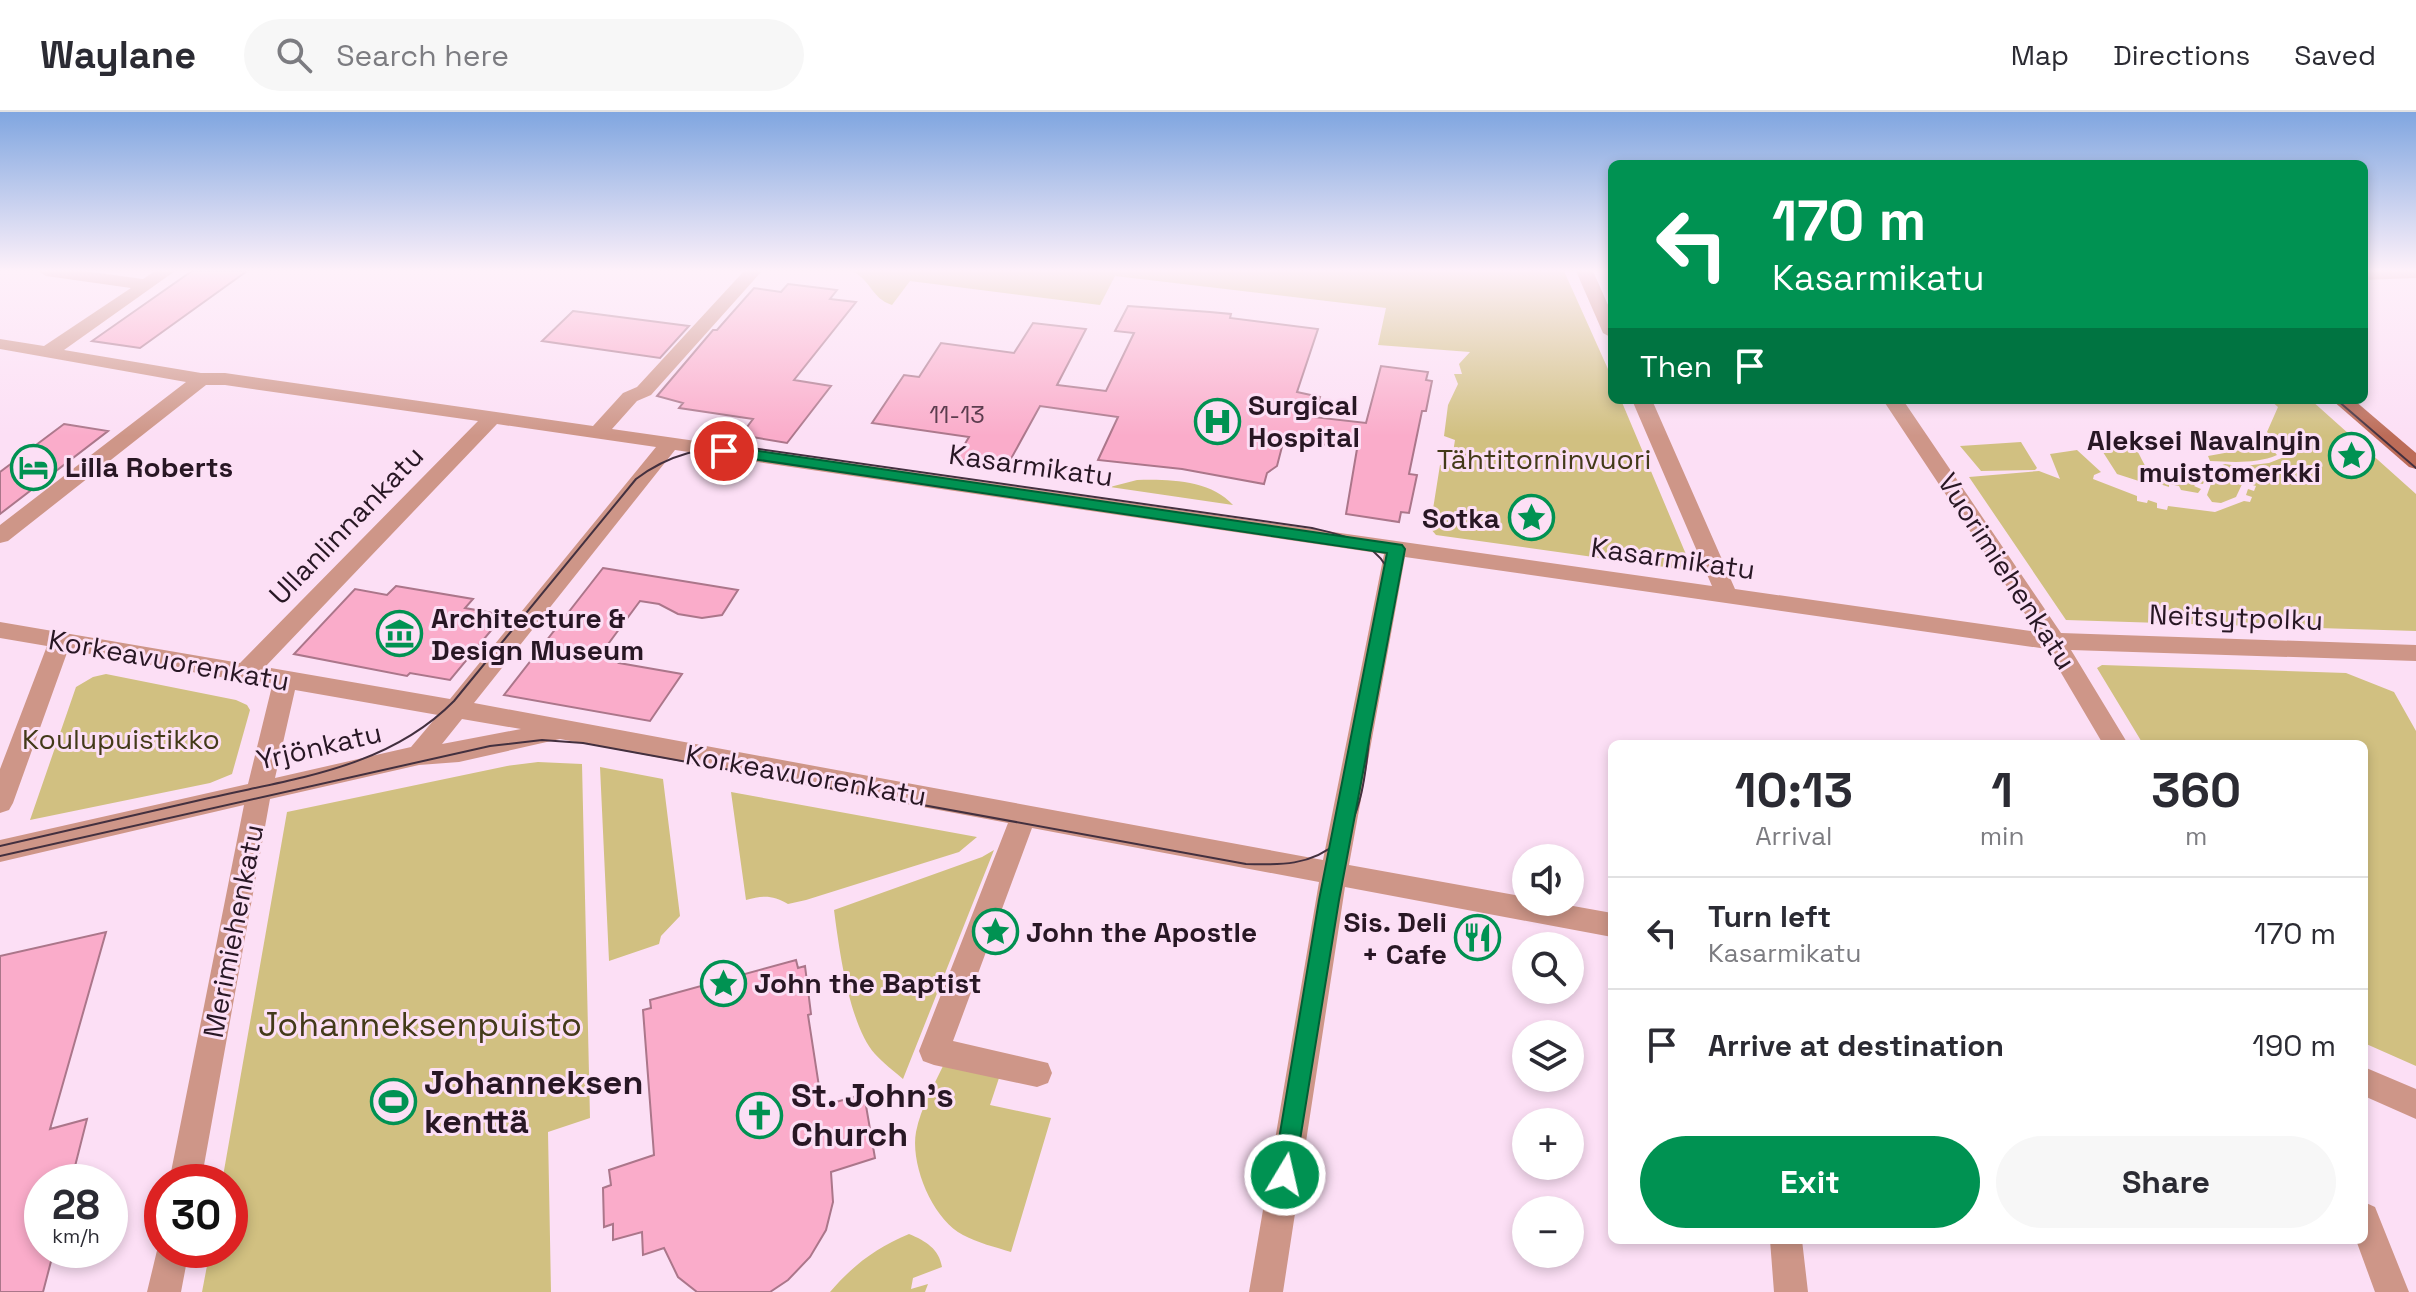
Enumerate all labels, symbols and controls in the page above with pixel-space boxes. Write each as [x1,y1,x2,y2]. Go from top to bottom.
search box [244,19,804,91]
text: Waylane [40,31,196,79]
icon: search [272,33,316,77]
text: Search here [336,36,509,75]
text: Map [2011,37,2069,73]
text: Directions [2113,37,2250,73]
text: Saved [2294,37,2376,73]
text: 170 m [1772,185,1926,256]
icon: left [1640,192,1744,296]
text: Kasarmikatu [1772,255,1985,301]
icon: arrive [1728,344,1772,388]
text: Then [1640,347,1712,386]
place label: Surgical Hospital [1248,387,1360,455]
hospital icon: Surgical Hospital [1193,397,1241,445]
house number: 11-13 [929,399,985,430]
pin [690,417,758,485]
place label: Aleksei Navalnyin muistomerkki [2087,422,2321,490]
icon: arrive [702,429,746,473]
place icon: Aleksei Navalnyin muistomerkki [2328,432,2376,480]
street label: Kasarmikatu [947,436,1115,494]
street label: Ullanlinnankatu [261,438,431,612]
park label: Tähtitorninvuori [1437,441,1651,477]
hotel icon: Lilla Roberts [10,443,58,491]
place label: Lilla Roberts [65,449,233,485]
street label: Vuorimiehenkatu [1930,466,2084,676]
place icon: Sotka [1507,494,1555,542]
place label: Sotka [1422,500,1500,536]
street label: Kasarmikatu [1589,529,1757,587]
street label: Neitsytpolku [2148,596,2324,638]
place label: Architecture & Design Museum [431,600,644,668]
museum icon: Architecture & Design Museum [376,610,424,658]
street label: Korkeavuorenkatu [46,621,292,699]
street label: Yrjönkatu [253,714,385,778]
park label: Koulupuistikko [22,721,220,757]
street label: Korkeavuorenkatu [683,736,929,814]
text: 10:13 [1735,760,1853,821]
text: 1 [1991,760,2013,821]
text: 360 [2151,760,2241,821]
text: Arrival [1755,819,1832,853]
text: min [1980,819,2024,853]
text: m [2185,819,2207,853]
street label: Merimiehenkatu [195,821,271,1041]
map controls [1512,844,1584,1268]
button: sound [1512,844,1584,916]
text: Turn left [1708,897,1831,936]
place label: Sis. Deli + Cafe [1344,904,1447,972]
place icon: John the Apostle [971,908,1019,956]
icon: left [1640,911,1684,955]
place label: John the Apostle [1026,914,1257,950]
restaurant icon: Sis. Deli + Cafe [1454,914,1502,962]
text: 170 m [2254,914,2336,953]
button: search [1512,932,1584,1004]
text: Kasarmikatu [1708,936,1861,970]
place icon: John the Baptist [699,959,747,1007]
place label: John the Baptist [754,965,982,1001]
park label: Johanneksenpuisto [258,1003,582,1046]
button: layers [1512,1020,1584,1092]
icon: arrive [1640,1023,1684,1067]
text: Arrive at destination [1708,1026,2004,1065]
text: 190 m [2252,1026,2336,1065]
place label: Johanneksen kenttä [424,1061,643,1143]
place label: St. John's Church [791,1074,954,1156]
sports icon: Johanneksen kenttä [369,1078,417,1126]
church icon: St. John's Church [736,1091,784,1139]
button: + [1512,1108,1584,1180]
position arrow [1243,1133,1327,1217]
button: Exit [1640,1136,1980,1228]
button: Share [1996,1136,2336,1228]
speed limit sign: 30 [144,1164,248,1268]
text: 28 [52,1180,100,1231]
button: − [1512,1196,1584,1268]
text: km/h [52,1223,100,1249]

